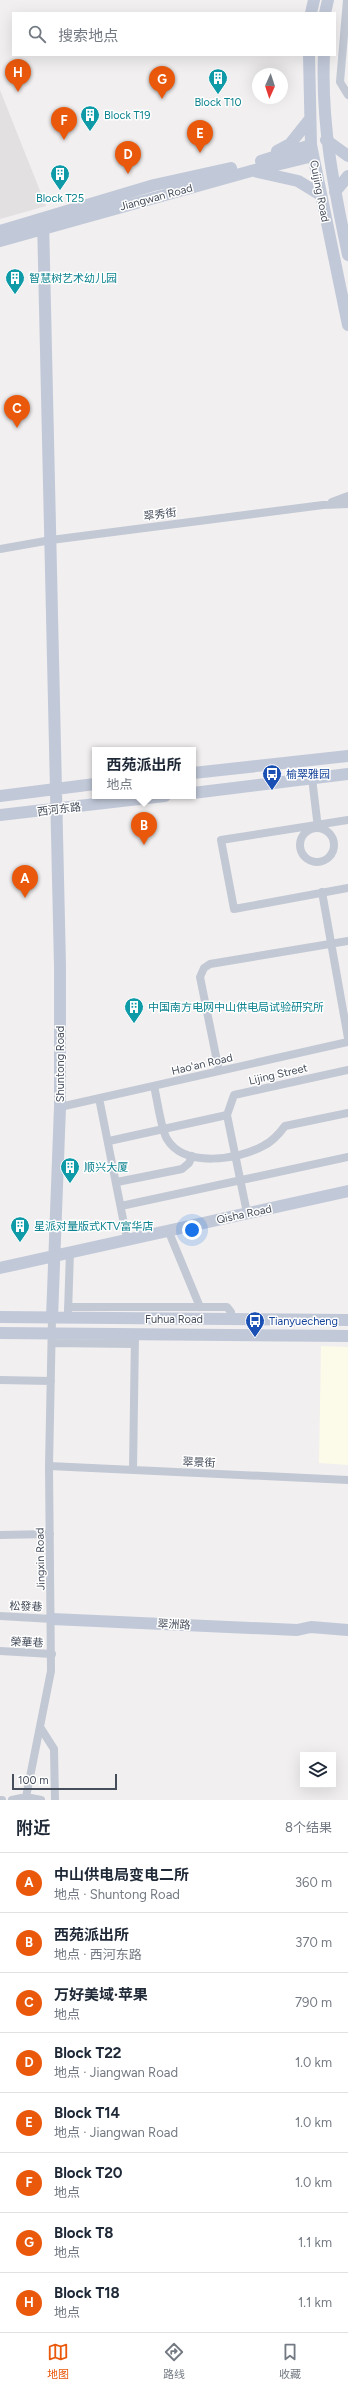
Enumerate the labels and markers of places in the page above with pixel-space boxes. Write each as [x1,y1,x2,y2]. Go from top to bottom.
pin: H [5,59,31,92]
pin: G [149,66,175,99]
building icon: Block T10 [207,67,229,95]
place label: Block T10 [194,96,242,109]
building icon: Block T19 [79,104,101,132]
pin: F [51,107,77,140]
place label: Block T19 [104,109,150,122]
pin: E [187,120,213,153]
pin: D [115,141,141,174]
building icon: Block T25 [49,163,71,191]
place label: Block T25 [36,192,84,205]
building icon: 智慧树艺术幼儿园 [4,267,26,295]
place label: 智慧树艺术幼儿园 [29,272,117,285]
pin: C [4,395,30,428]
bus stop icon: 榆翠雅园 [261,763,283,791]
place label: 榆翠雅园 [286,768,330,781]
pin: B [131,812,157,845]
pin: A [12,865,38,898]
building icon: 中国南方电网中山供电局试验研究所 [123,996,145,1024]
place label: 中国南方电网中山供电局试验研究所 [148,1001,324,1014]
building icon: 顺兴大厦 [59,1156,81,1184]
place label: 顺兴大厦 [84,1161,128,1174]
building icon: 星派对量版式KTV富华店 [9,1215,31,1243]
place label: 星派对量版式KTV富华店 [34,1220,153,1233]
bus stop icon: Tianyuecheng [244,1310,266,1338]
place label: Tianyuecheng [269,1315,338,1328]

